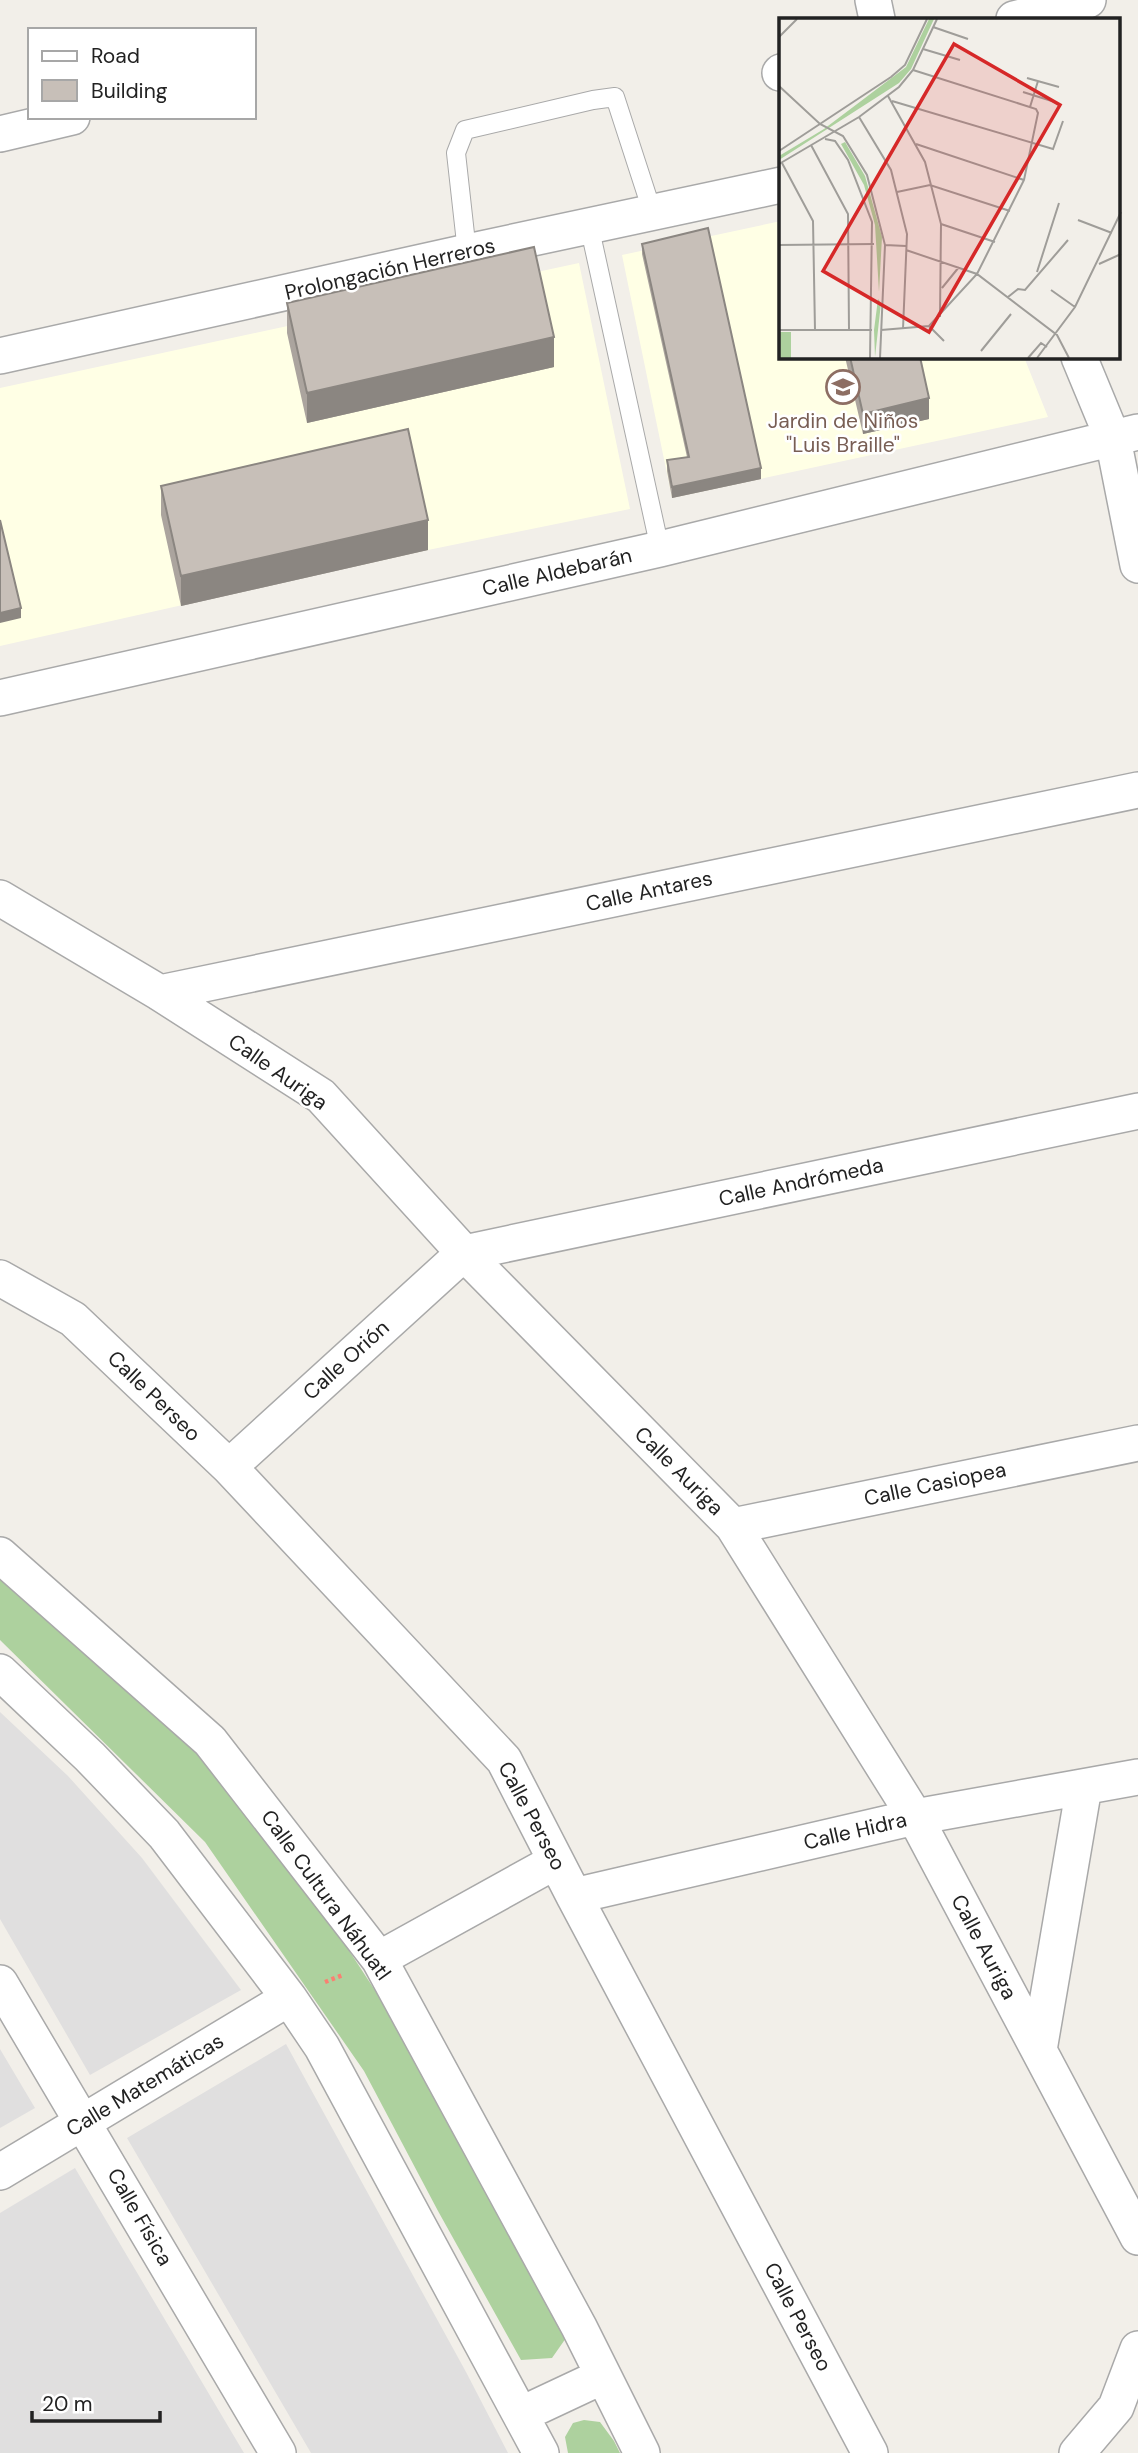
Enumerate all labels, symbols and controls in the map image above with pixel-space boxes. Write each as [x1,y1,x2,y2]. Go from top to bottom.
inset map [779,18,1120,359]
legend [28,28,256,119]
text: Road [91,42,140,70]
text: Building [91,77,168,105]
street label: Prolongación Herreros [282,231,498,307]
school or university icon: Jardin de Niños "Luis Braille" [824,368,862,406]
place label: Jardin de Niños "Luis Braille" [768,407,918,459]
street label: Calle Aldebarán [479,541,635,603]
street label: Calle Antares [583,864,715,918]
street label: Calle Auriga [223,1028,333,1116]
street label: Calle Andrómeda [716,1151,886,1213]
street label: Calle Orión [297,1314,395,1406]
street label: Calle Perseo [101,1344,207,1448]
street label: Calle Auriga [628,1420,730,1522]
street label: Calle Casiopea [861,1455,1009,1513]
street label: Calle Perseo [492,1757,572,1875]
street label: Calle Cultura Náhuatl [255,1804,397,1986]
street label: Calle Hidra [801,1806,909,1856]
street label: Calle Auriga [945,1890,1023,2004]
street label: Calle Matemáticas [61,2027,229,2143]
street label: Calle Física [101,2163,179,2271]
street label: Calle Perseo [758,2258,838,2376]
scale bar [32,2380,159,2424]
text: 20 m [42,2390,93,2418]

